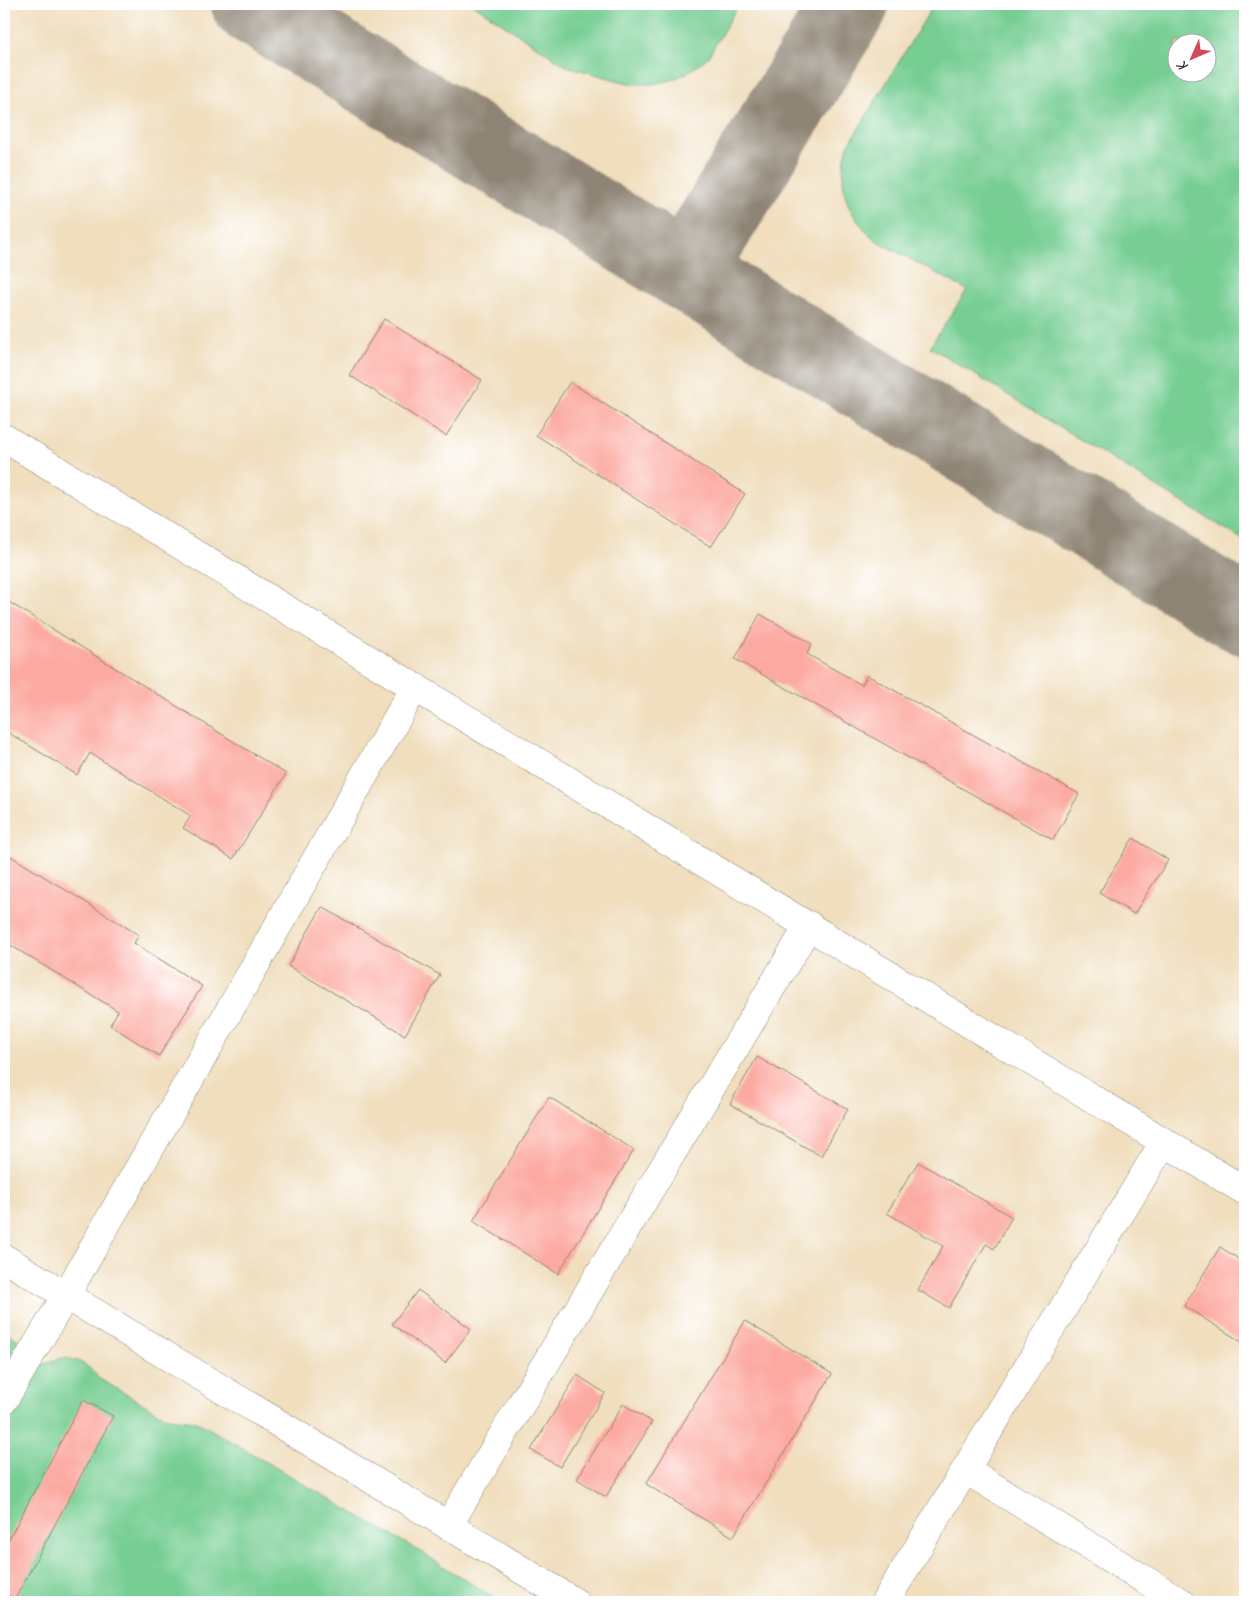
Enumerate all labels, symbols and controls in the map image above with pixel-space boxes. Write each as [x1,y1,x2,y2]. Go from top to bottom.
north arrow [1166,32,1216,82]
text: K [1173,56,1192,75]

